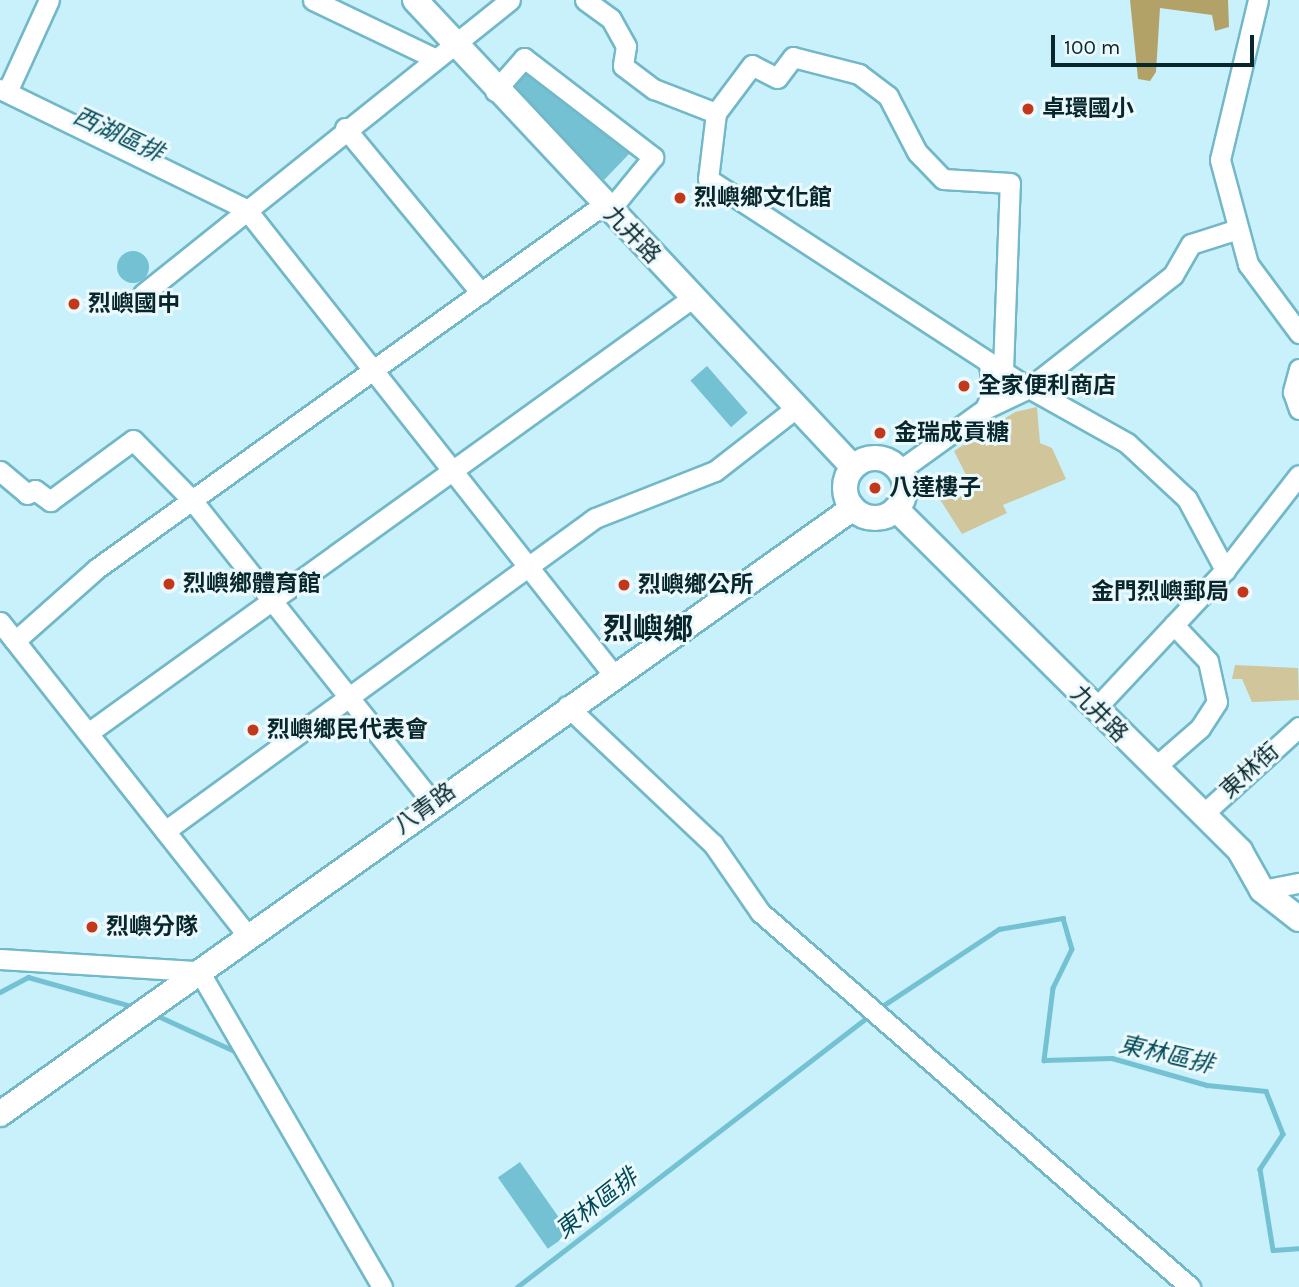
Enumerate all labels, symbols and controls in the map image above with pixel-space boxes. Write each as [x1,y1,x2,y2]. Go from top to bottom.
scale bar [1054,21,1257,65]
text: 100 m [1064,35,1121,59]
place label: 卓環國小 [1042,95,1134,123]
marker: 卓環國小 [1020,101,1036,117]
water label: 西湖區排 [68,102,168,168]
place label: 烈嶼鄉文化館 [694,184,832,212]
marker: 烈嶼鄉文化館 [672,190,688,206]
street label: 九井路 [598,201,666,269]
place label: 烈嶼國中 [88,290,180,318]
marker: 烈嶼國中 [66,296,82,312]
place label: 全家便利商店 [978,372,1116,400]
marker: 全家便利商店 [956,378,972,394]
place label: 金瑞成貢糖 [894,419,1009,447]
marker: 金瑞成貢糖 [872,425,888,441]
place label: 八達樓子 [889,474,981,502]
marker: 八達樓子 [867,480,883,496]
place label: 烈嶼鄉體育館 [183,570,321,598]
place label: 烈嶼鄉公所 [638,571,753,599]
marker: 烈嶼鄉體育館 [161,576,177,592]
marker: 烈嶼鄉公所 [616,577,632,593]
place label: 金門烈嶼郵局 [1091,578,1229,606]
marker: 金門烈嶼郵局 [1235,584,1251,600]
district label: 烈嶼鄉 [603,611,693,647]
street label: 九井路 [1065,680,1133,748]
place label: 烈嶼鄉民代表會 [267,716,428,744]
marker: 烈嶼鄉民代表會 [245,722,261,738]
street label: 東林街 [1215,738,1285,804]
street label: 八青路 [389,778,461,840]
place label: 烈嶼分隊 [106,913,198,941]
marker: 烈嶼分隊 [84,919,100,935]
water label: 東林區排 [1116,1030,1216,1080]
water label: 東林區排 [550,1163,644,1245]

